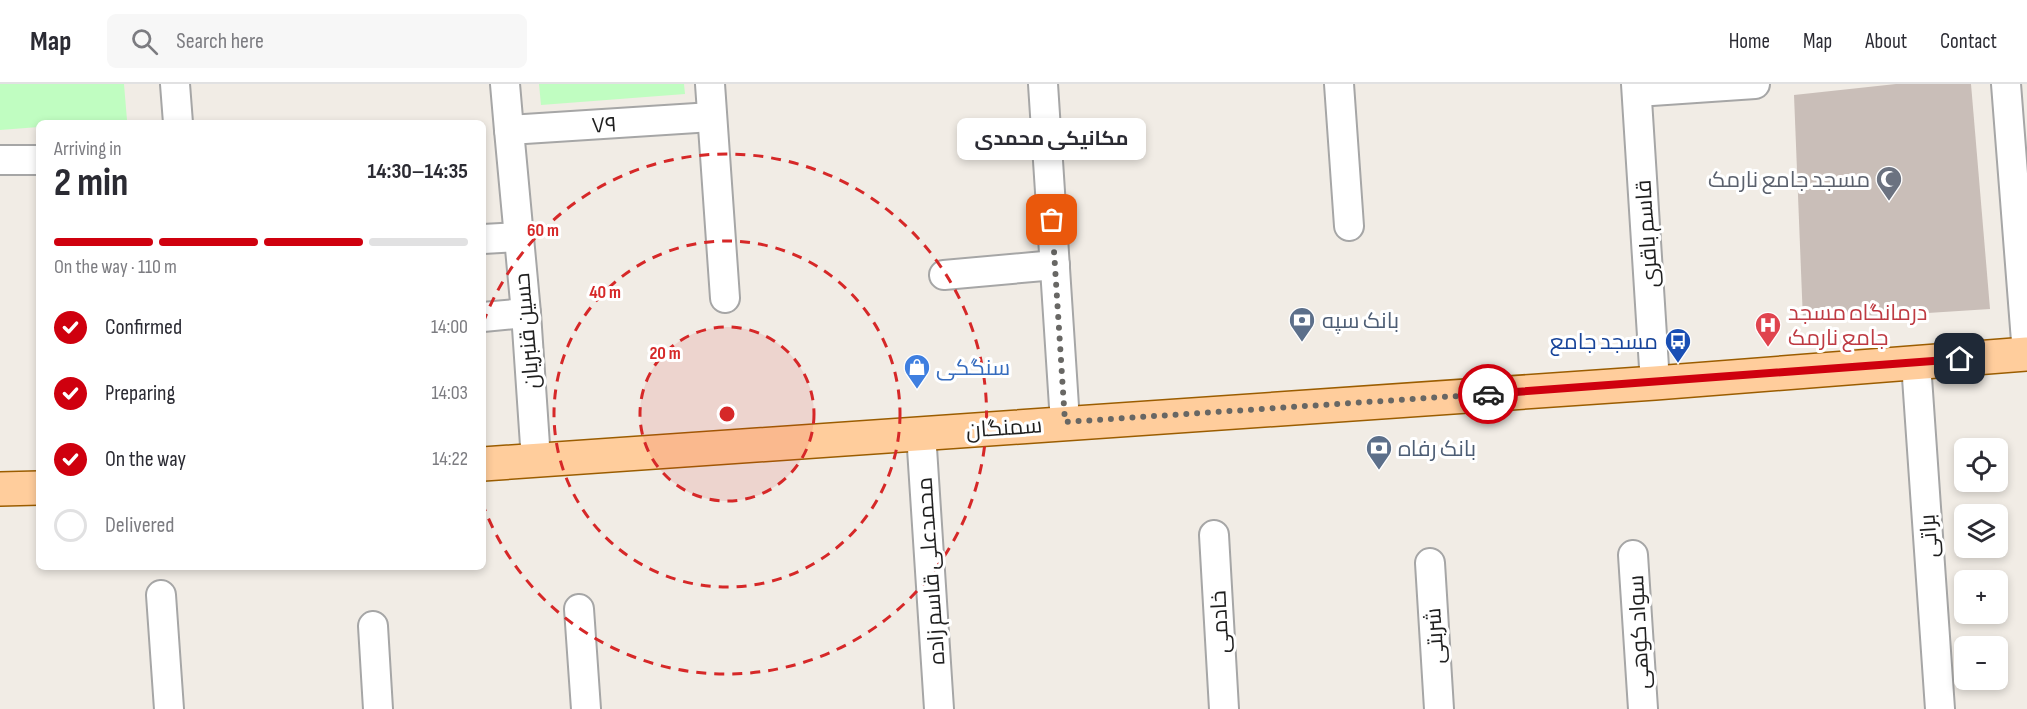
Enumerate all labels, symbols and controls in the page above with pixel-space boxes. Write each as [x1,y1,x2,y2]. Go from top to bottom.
search box [107,14,527,68]
text: Map [30,25,71,58]
icon: search [128,25,161,58]
text: Search here [176,28,264,55]
text: Home [1729,29,1770,54]
text: Map [1803,29,1832,54]
text: About [1865,29,1907,54]
text: Contact [1940,29,1997,54]
street label: ۷۹ [591,111,618,140]
callout: مکانیکی محمدی [958,118,1146,160]
text: مکانیکی محمدی [975,127,1128,151]
text: Arriving in [54,137,122,161]
text: 14:30–14:35 [368,158,468,185]
text: 2 min [54,160,128,207]
mosque icon: مسجد جامع نارمک [1874,164,1904,202]
place label: مسجد جامع نارمک [1708,167,1870,194]
street label: قاسم باقری [1630,179,1666,289]
pin [1026,194,1077,245]
icon: bag [1035,203,1068,236]
text: 60 m [527,220,559,241]
text: On the way · 110 m [54,255,177,279]
street label: حسین قنبریان [509,272,546,390]
text: 40 m [589,282,621,303]
place label: درمانگاه مسجد جامع نارمک [1788,300,1927,352]
bank icon: بانک سپه [1287,305,1317,343]
place label: بانک سپه [1322,308,1399,335]
hospital icon: درمانگاه مسجد جامع نارمک [1753,310,1783,348]
icon: check [54,311,87,344]
text: Confirmed [105,314,182,341]
text: 14:00 [431,315,468,339]
bus stop icon: مسجد جامع [1663,326,1693,364]
place label: مسجد جامع [1550,329,1658,356]
pin [1934,333,1985,384]
icon: home [1943,342,1976,375]
text: 20 m [649,343,681,364]
shop icon: سنگکی [902,352,932,390]
place label: سنگکی [936,355,1010,382]
courier [1458,364,1518,424]
icon: check [54,377,87,410]
icon: car [1472,378,1505,411]
text: Preparing [105,380,175,407]
text: 14:03 [432,381,468,405]
centre of rings [717,404,737,424]
street label: سمنگان [965,412,1043,445]
bank icon: بانک رفاه [1364,433,1394,471]
place label: بانک رفاه [1398,436,1476,463]
map controls [1954,438,2008,690]
button: locate [1954,438,2008,492]
icon: check [54,443,87,476]
text: On the way [105,446,186,473]
text: 14:22 [432,447,468,471]
street label: محمدعلی قاسم زاده [911,476,953,666]
button: layers [1954,504,2008,558]
text: Delivered [105,512,174,539]
street label: براتی [1915,513,1944,559]
button: + [1954,570,2008,624]
street label: سواد کوهی [1623,574,1656,690]
street label: خادمی [1205,590,1236,654]
street label: شربتی [1420,607,1451,665]
button: − [1954,636,2008,690]

